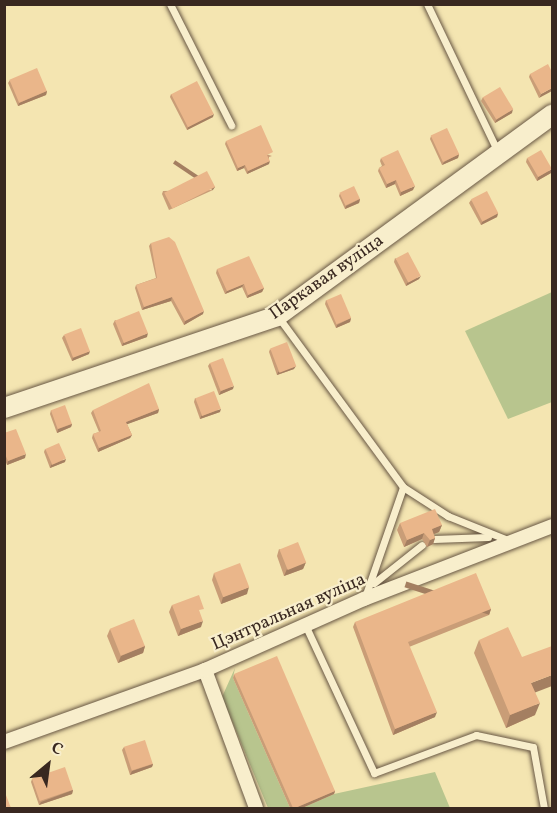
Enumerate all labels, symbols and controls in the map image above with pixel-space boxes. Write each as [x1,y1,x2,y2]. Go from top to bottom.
street label: Паркавая вуліца [266,231,388,325]
street label: Цэнтральная вуліца [209,569,369,657]
north arrow [18,735,78,795]
text: С [47,737,67,761]

